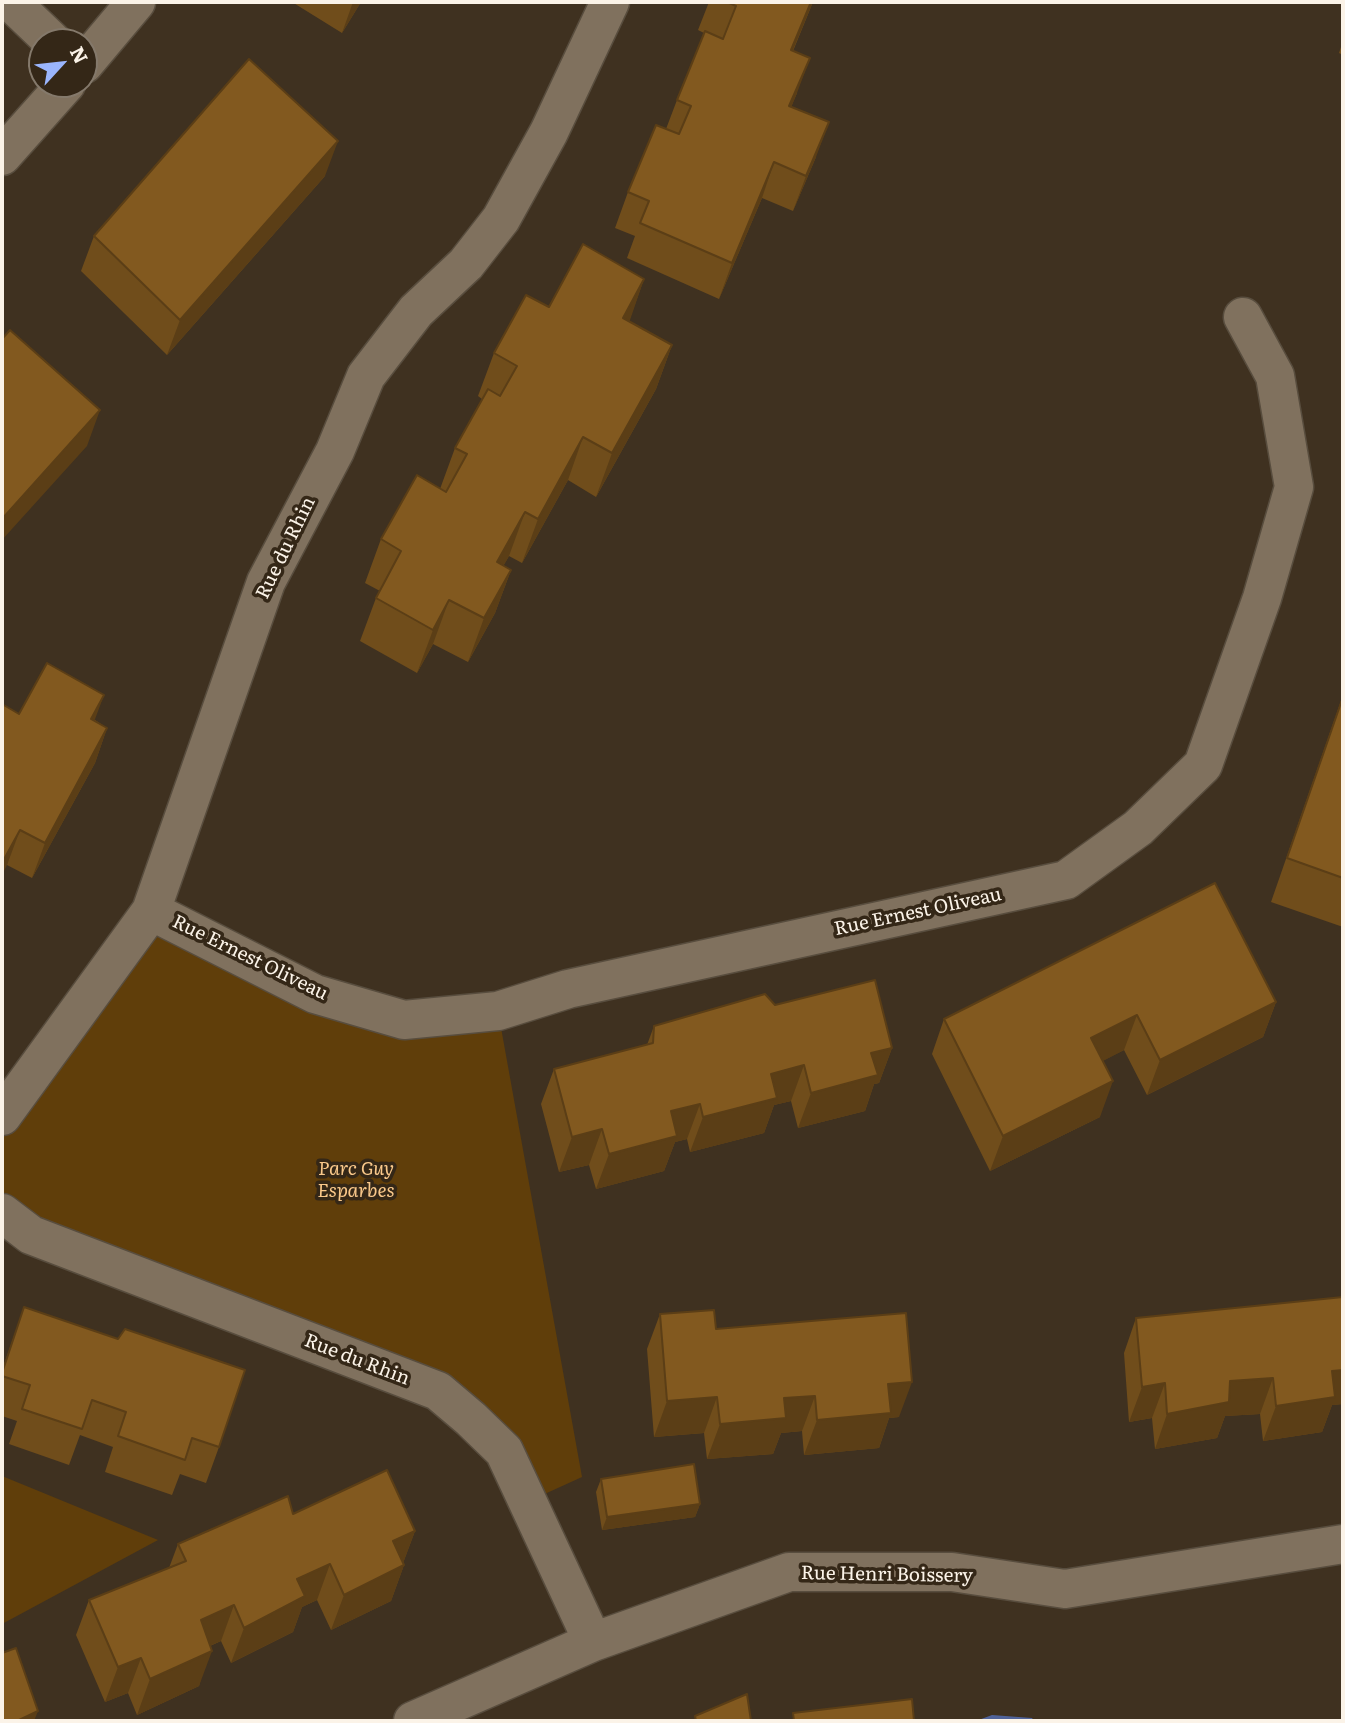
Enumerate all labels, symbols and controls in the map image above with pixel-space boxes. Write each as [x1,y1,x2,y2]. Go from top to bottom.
north arrow [28,28,98,98]
text: N [64,41,96,68]
street label: Rue du Rhin [251,493,321,603]
street label: Rue Ernest Oliveau [832,883,1004,941]
street label: Rue Ernest Oliveau [168,910,332,1006]
park label: Parc Guy Esparbes [317,1158,395,1202]
street label: Rue du Rhin [301,1329,413,1391]
street label: Rue Henri Boissery [801,1562,973,1588]

